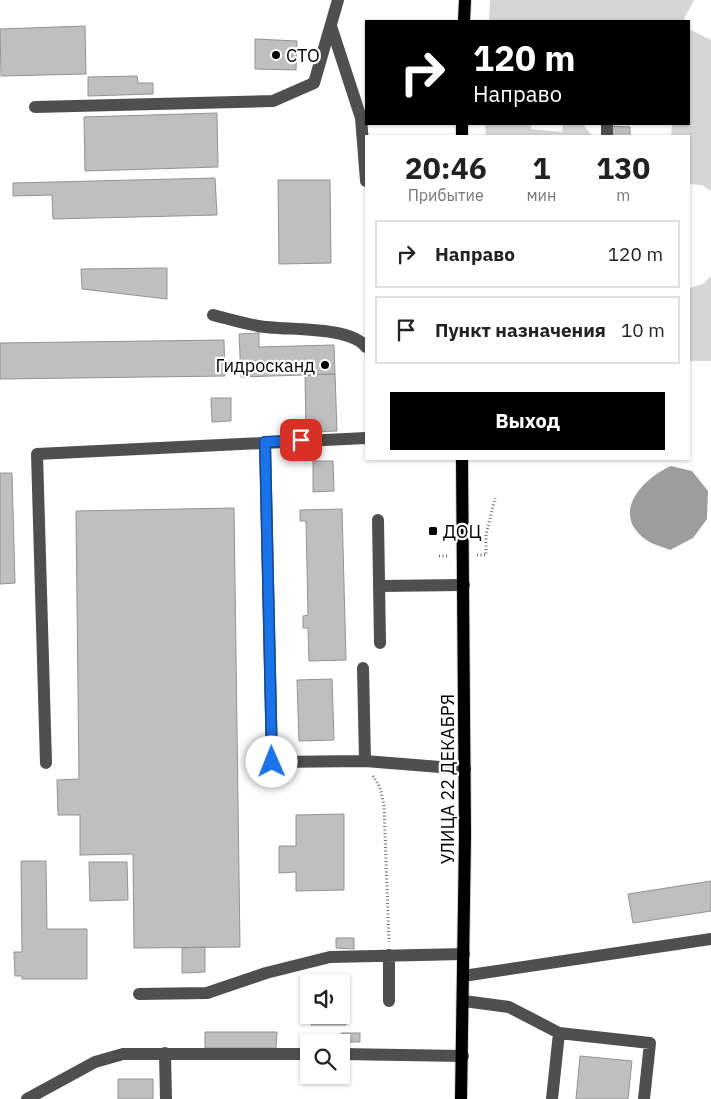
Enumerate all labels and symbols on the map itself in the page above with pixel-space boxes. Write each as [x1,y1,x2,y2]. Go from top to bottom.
place label: СТО [286,44,320,67]
marker: СТО [270,49,282,61]
place label: Гидросканд [216,354,315,377]
marker: Гидросканд [319,359,331,371]
pin [280,419,322,461]
place label: ДОЦ [443,520,482,543]
marker: ДОЦ [427,525,439,537]
street label: УЛИЦА 22 ДЕКАБРЯ [436,694,459,864]
position arrow [245,735,297,787]

